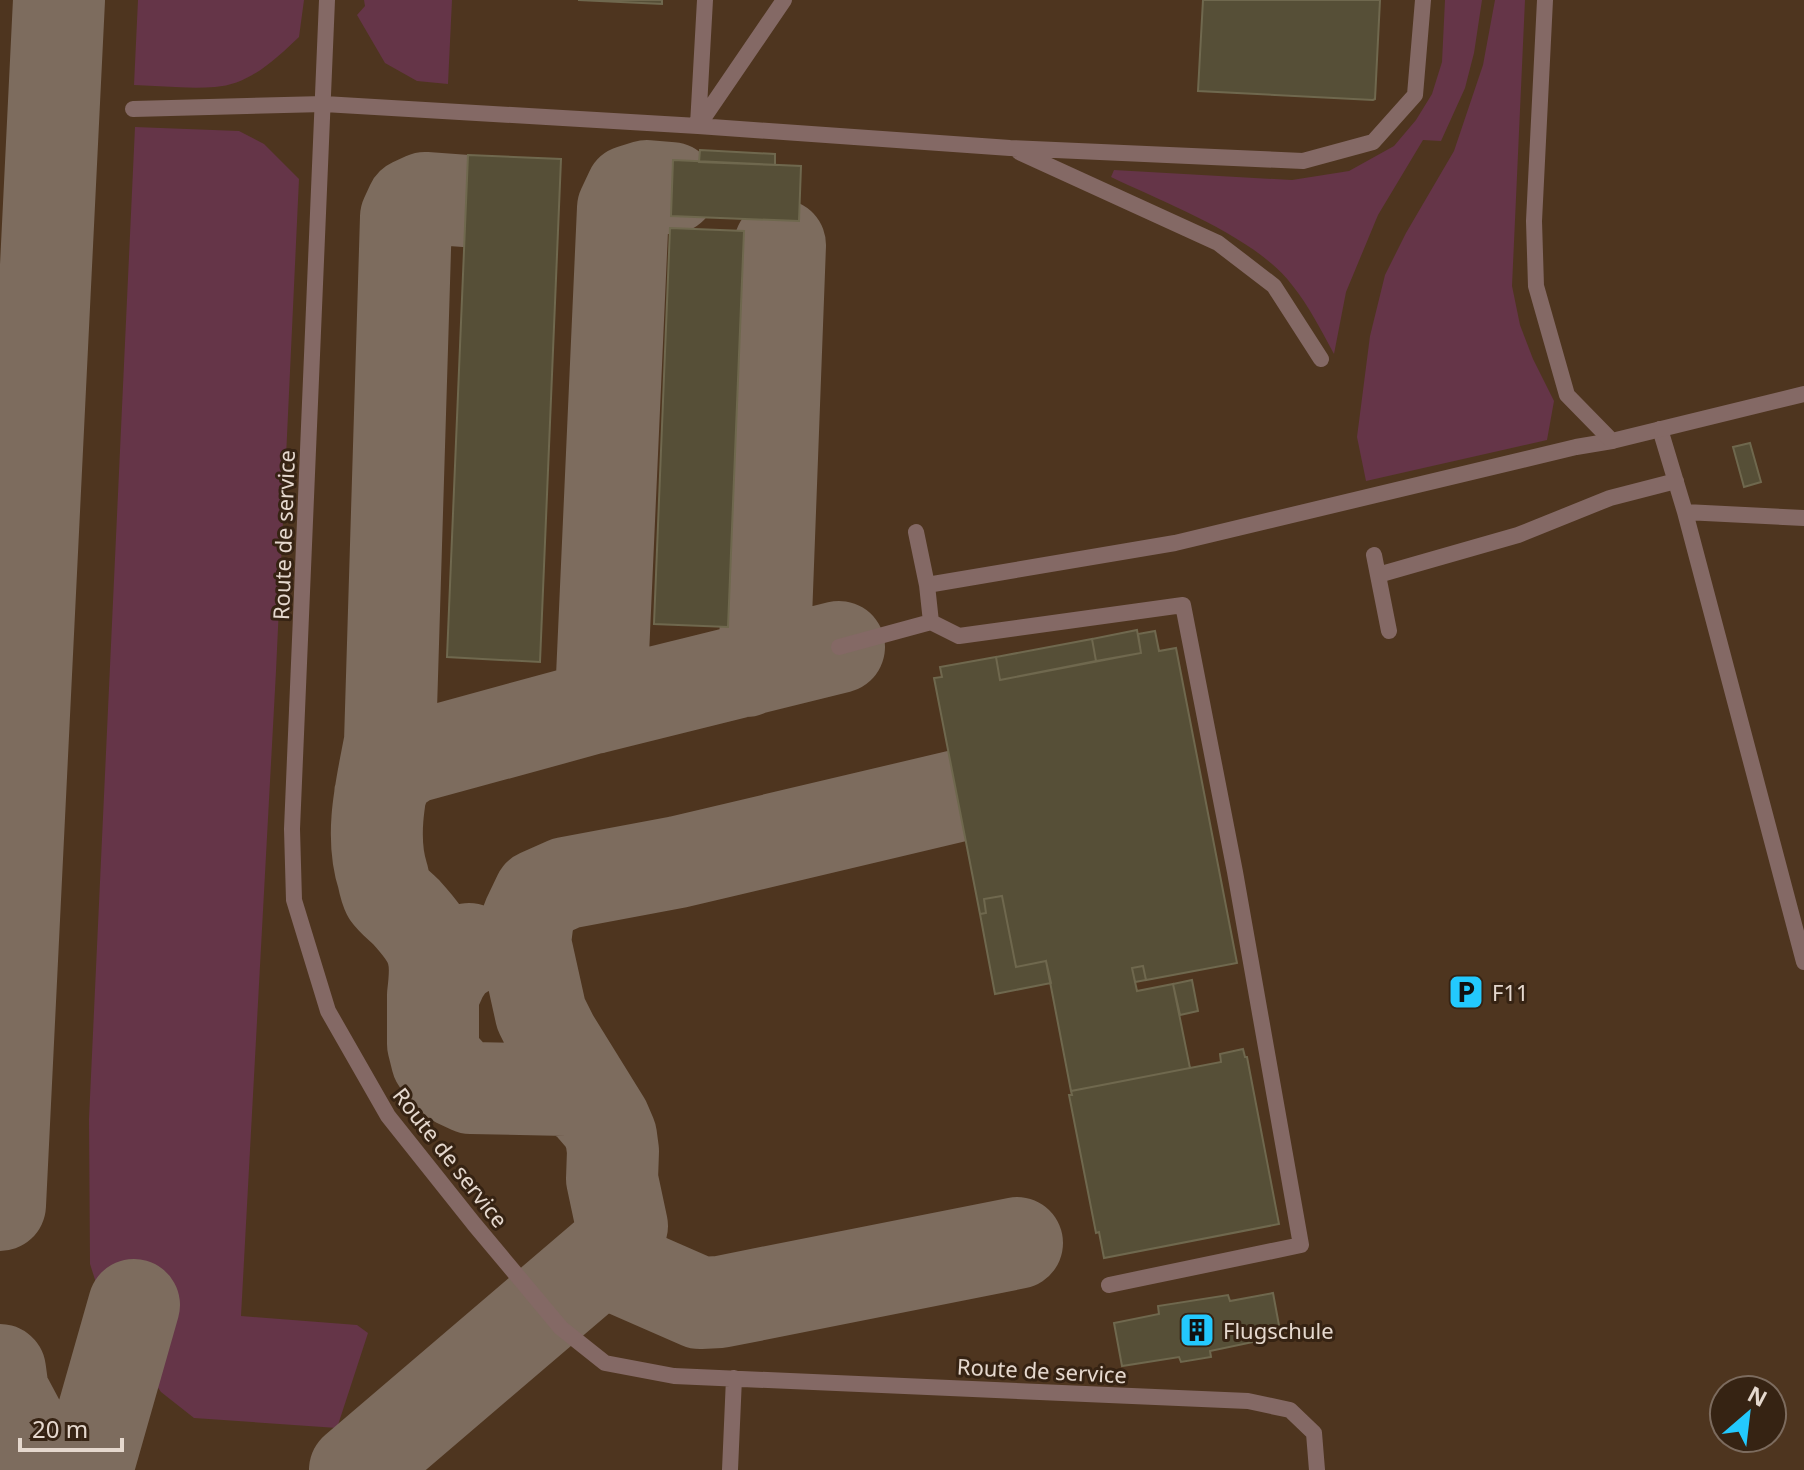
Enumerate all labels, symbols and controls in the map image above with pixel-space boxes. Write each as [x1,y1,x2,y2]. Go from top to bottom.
street label: Route de service [265,449,301,621]
parking icon: F11 [1447,973,1485,1011]
place label: F11 [1492,977,1529,1007]
street label: Route de service [387,1081,515,1233]
building icon: Flugschule [1178,1311,1216,1349]
place label: Flugschule [1223,1315,1334,1345]
street label: Route de service [956,1351,1128,1389]
north arrow [1708,1374,1788,1454]
text: N [1743,1378,1773,1413]
scale bar [20,1402,122,1452]
text: 20 m [32,1412,88,1445]

